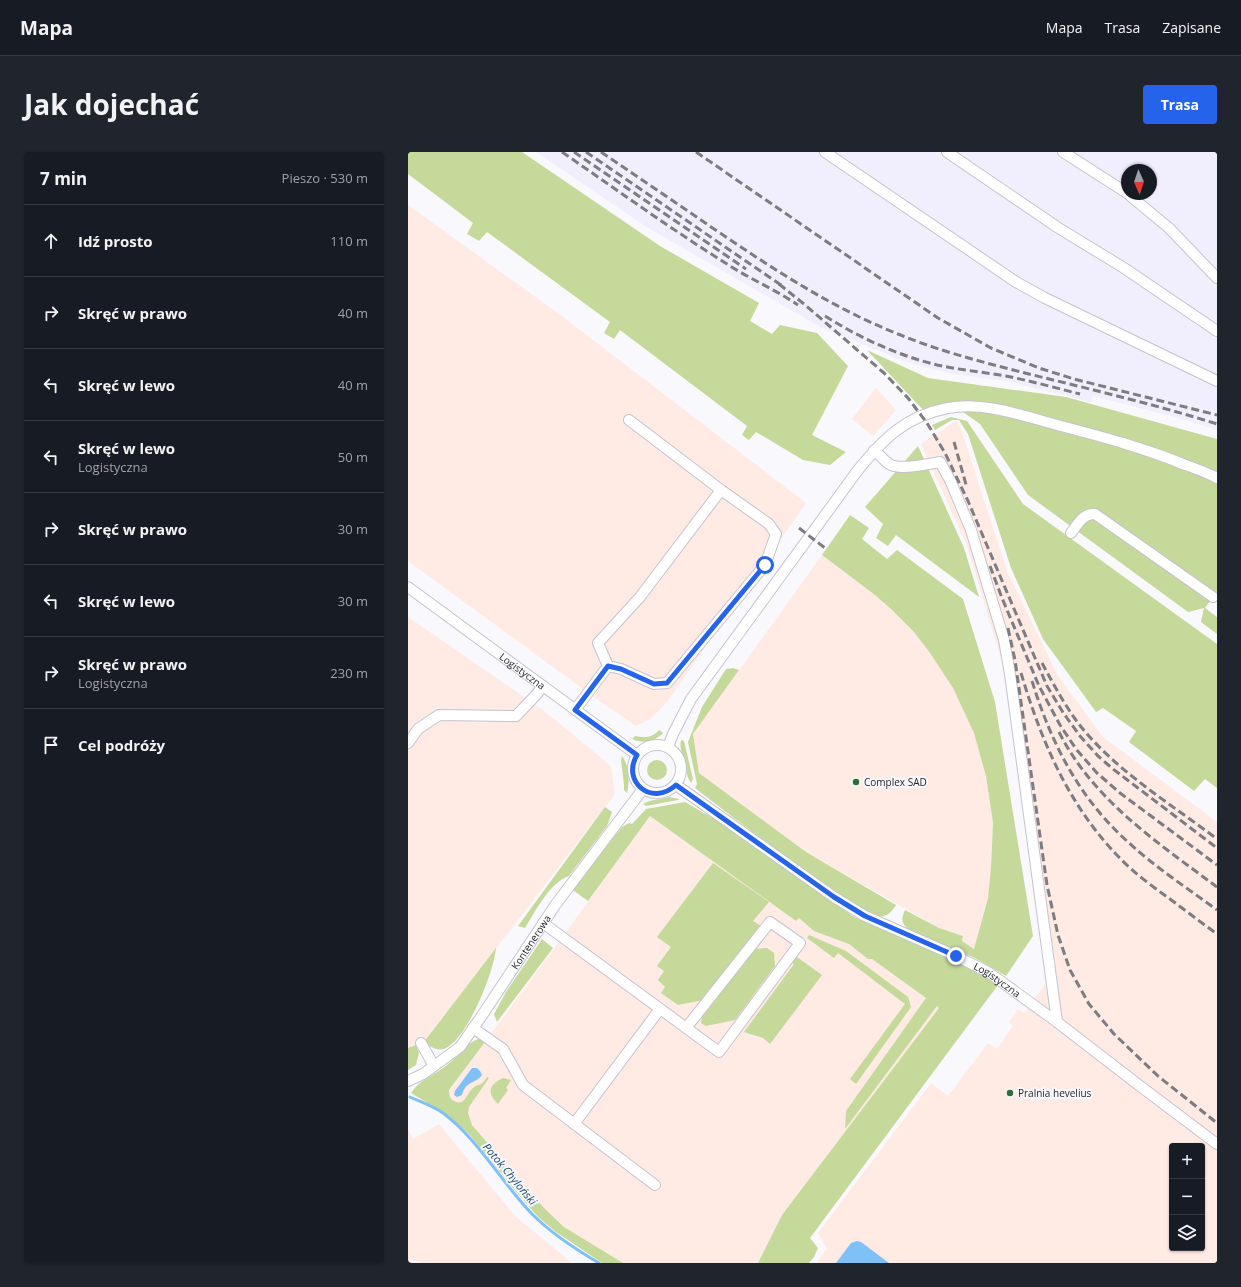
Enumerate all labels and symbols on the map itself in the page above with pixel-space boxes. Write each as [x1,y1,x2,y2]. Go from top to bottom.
north arrow [1121,164,1157,200]
route start [756,556,774,574]
street label: Logistyczna [497,649,548,693]
place label: Complex SAD [864,775,927,789]
marker: Complex SAD [851,777,861,787]
street label: Kontenerowa [508,912,554,972]
route end [947,947,965,965]
street label: Logistyczna [971,959,1023,1000]
place label: Pralnia hevelius [1018,1086,1092,1100]
marker: Pralnia hevelius [1005,1088,1015,1098]
water label: Potok Chyloński [480,1140,541,1208]

